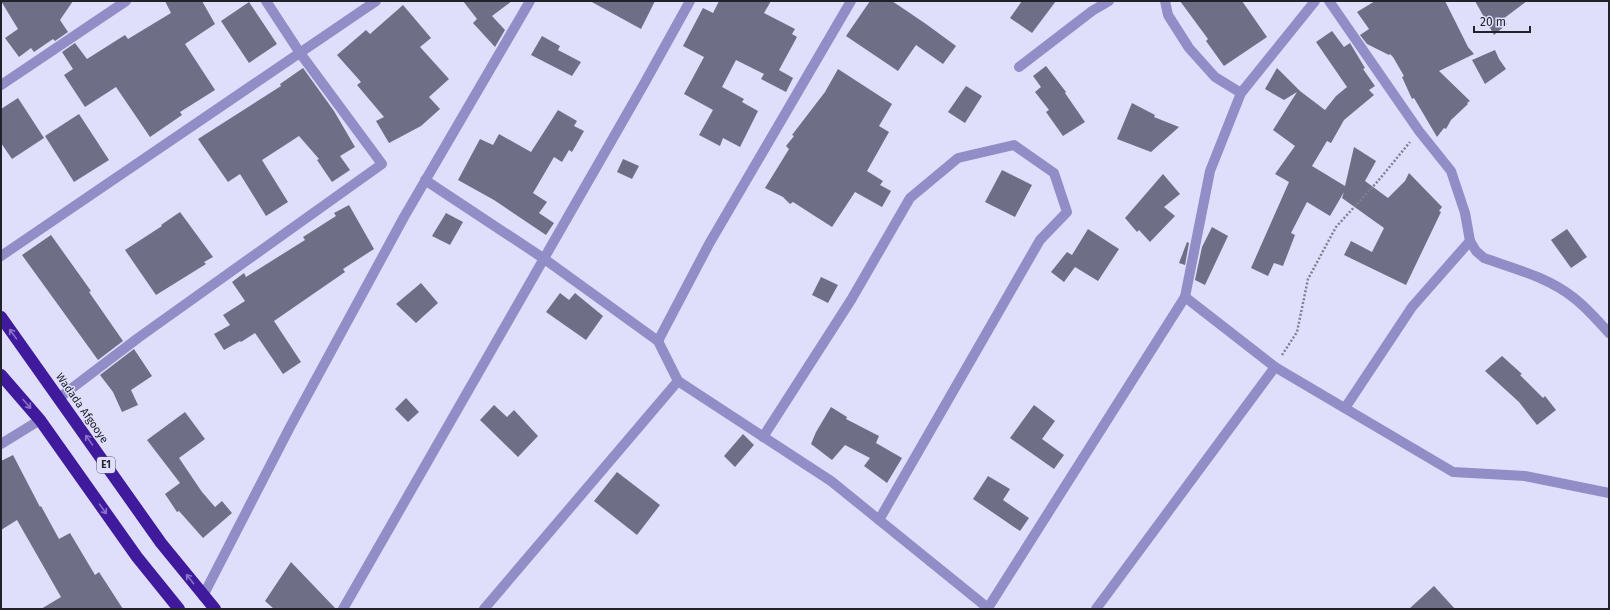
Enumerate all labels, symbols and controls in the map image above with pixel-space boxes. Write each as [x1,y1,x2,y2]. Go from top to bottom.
scale bar [1474,8,1530,34]
text: 20 m [1480,15,1506,29]
one-way arrow [9,329,17,340]
street label: Wadada Afgooye [53,370,111,446]
one-way arrow [22,399,31,409]
one-way arrow [85,435,93,446]
road number: E1 [97,457,115,473]
one-way arrow [99,503,108,514]
one-way arrow [185,574,194,585]

